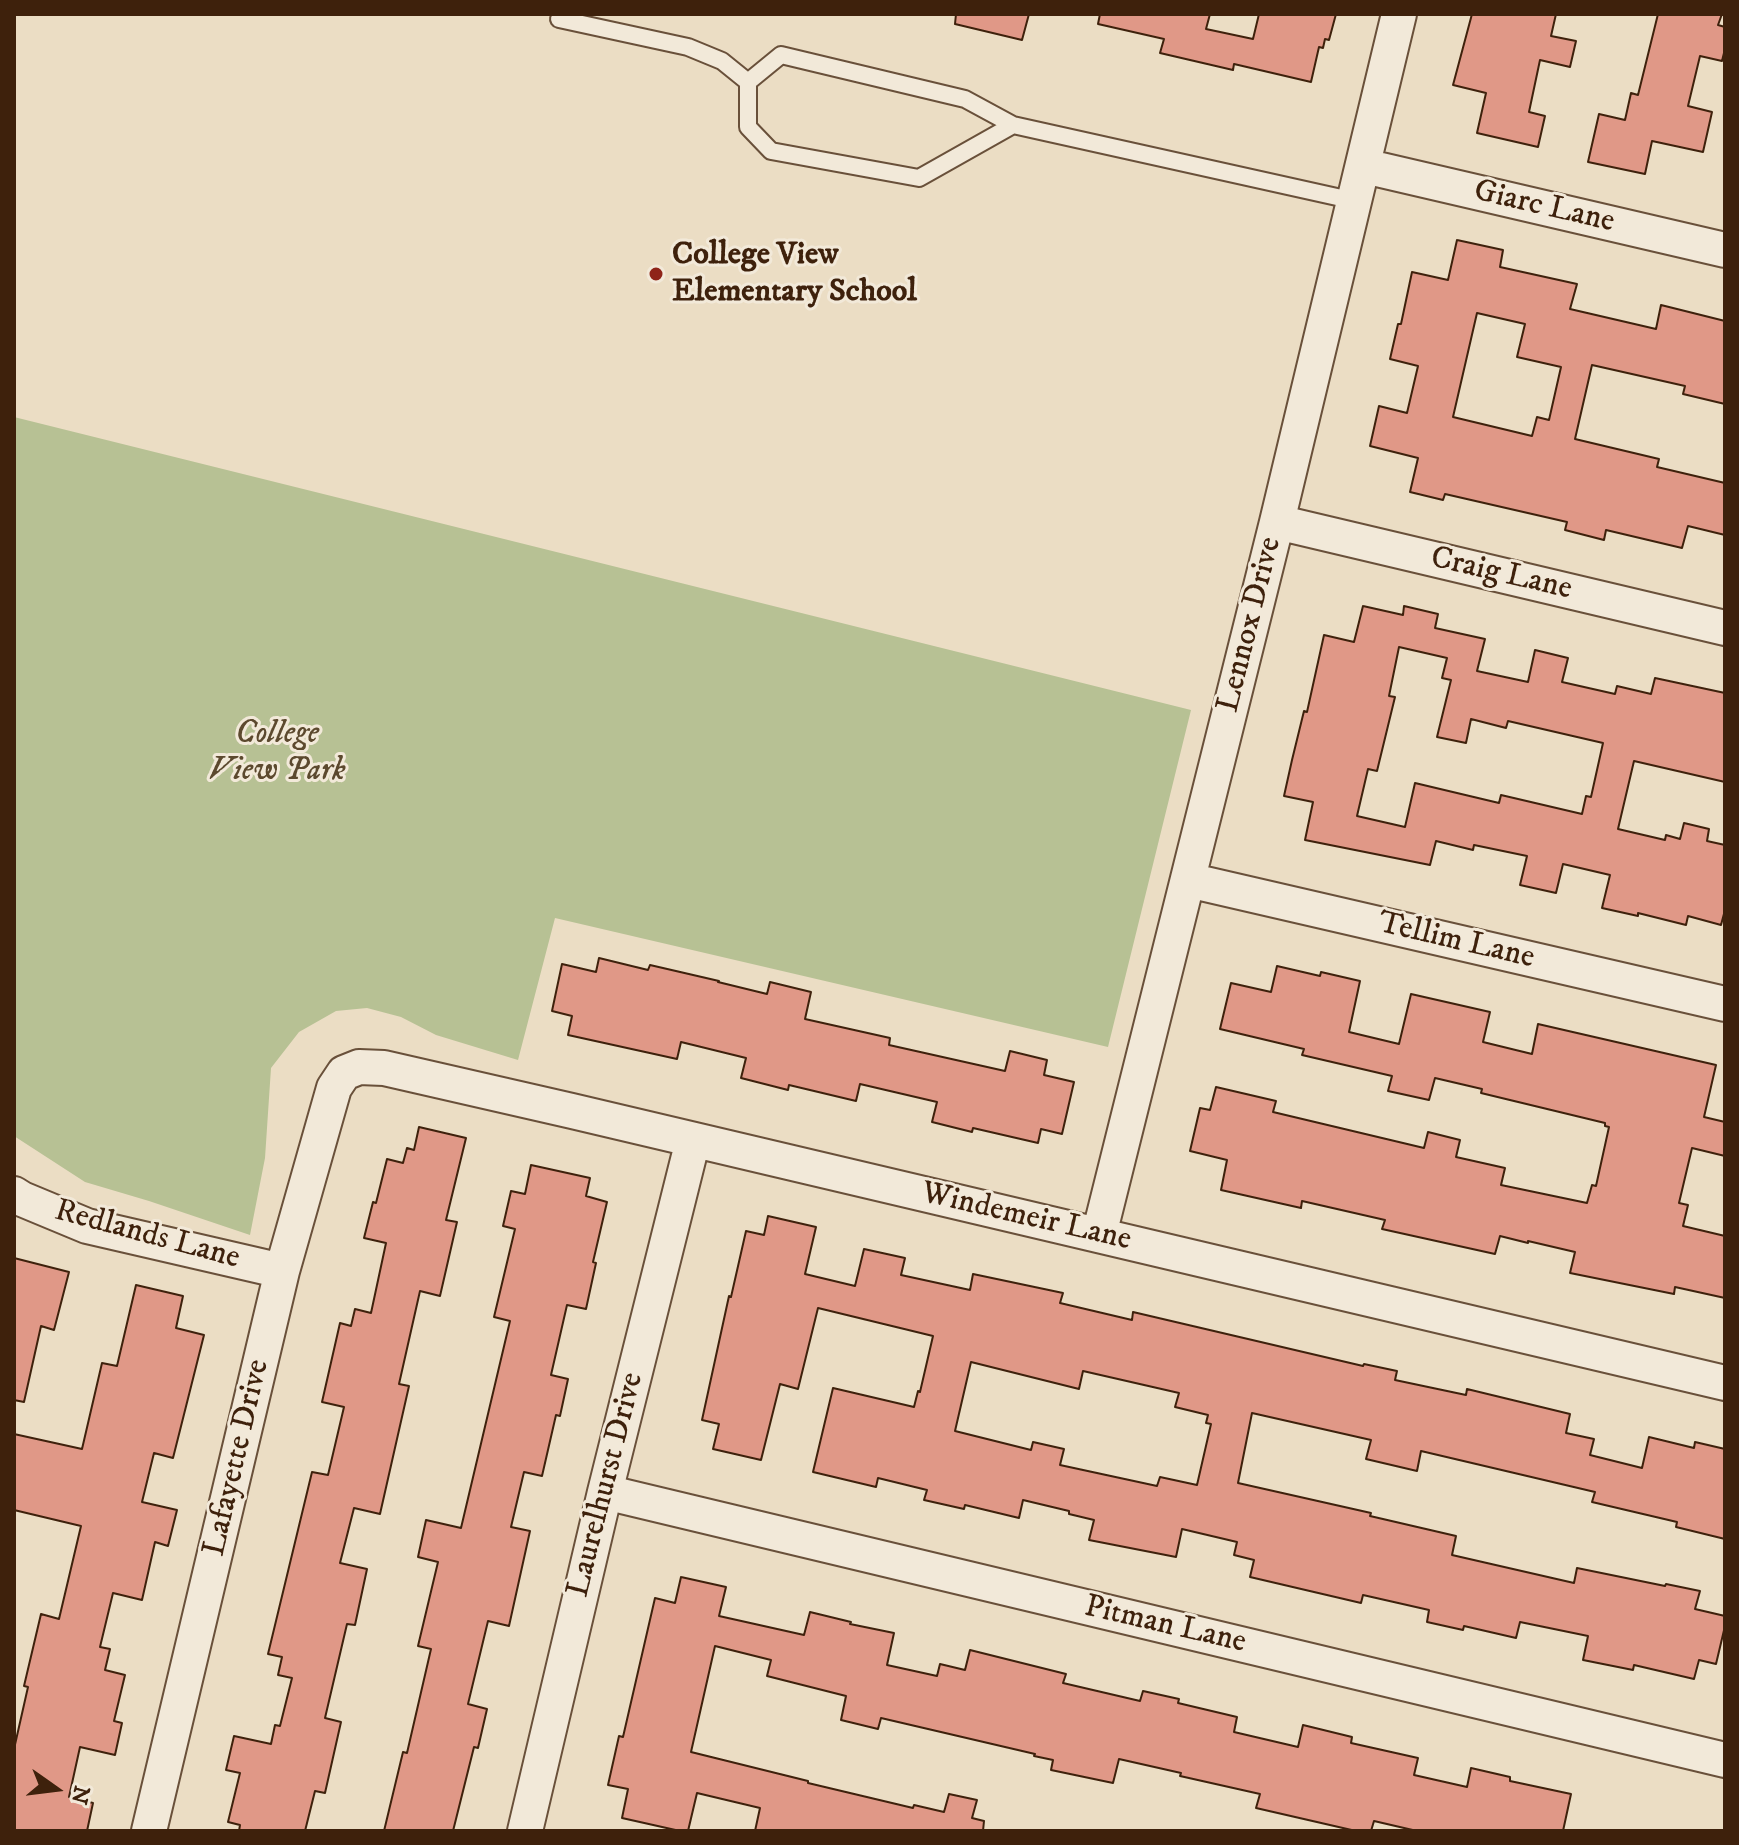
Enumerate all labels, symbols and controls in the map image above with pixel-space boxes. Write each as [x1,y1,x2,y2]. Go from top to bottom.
street label: Giarc Lane [1470,173,1618,243]
place label: College View Elementary School [672,237,917,312]
marker: College View Elementary School [647,265,665,283]
street label: Lennox Drive [1211,533,1291,717]
street label: Craig Lane [1427,540,1575,610]
park label: College View Park [208,716,346,791]
street label: Tellim Lane [1374,905,1538,979]
street label: Windemeir Lane [917,1175,1135,1261]
street label: Redlands Lane [50,1193,244,1279]
street label: Lafayette Drive [197,1356,279,1560]
street label: Laurelhurst Drive [561,1369,653,1601]
street label: Pitman Lane [1080,1589,1250,1663]
north arrow [16,1749,96,1829]
text: N [64,1783,95,1807]

